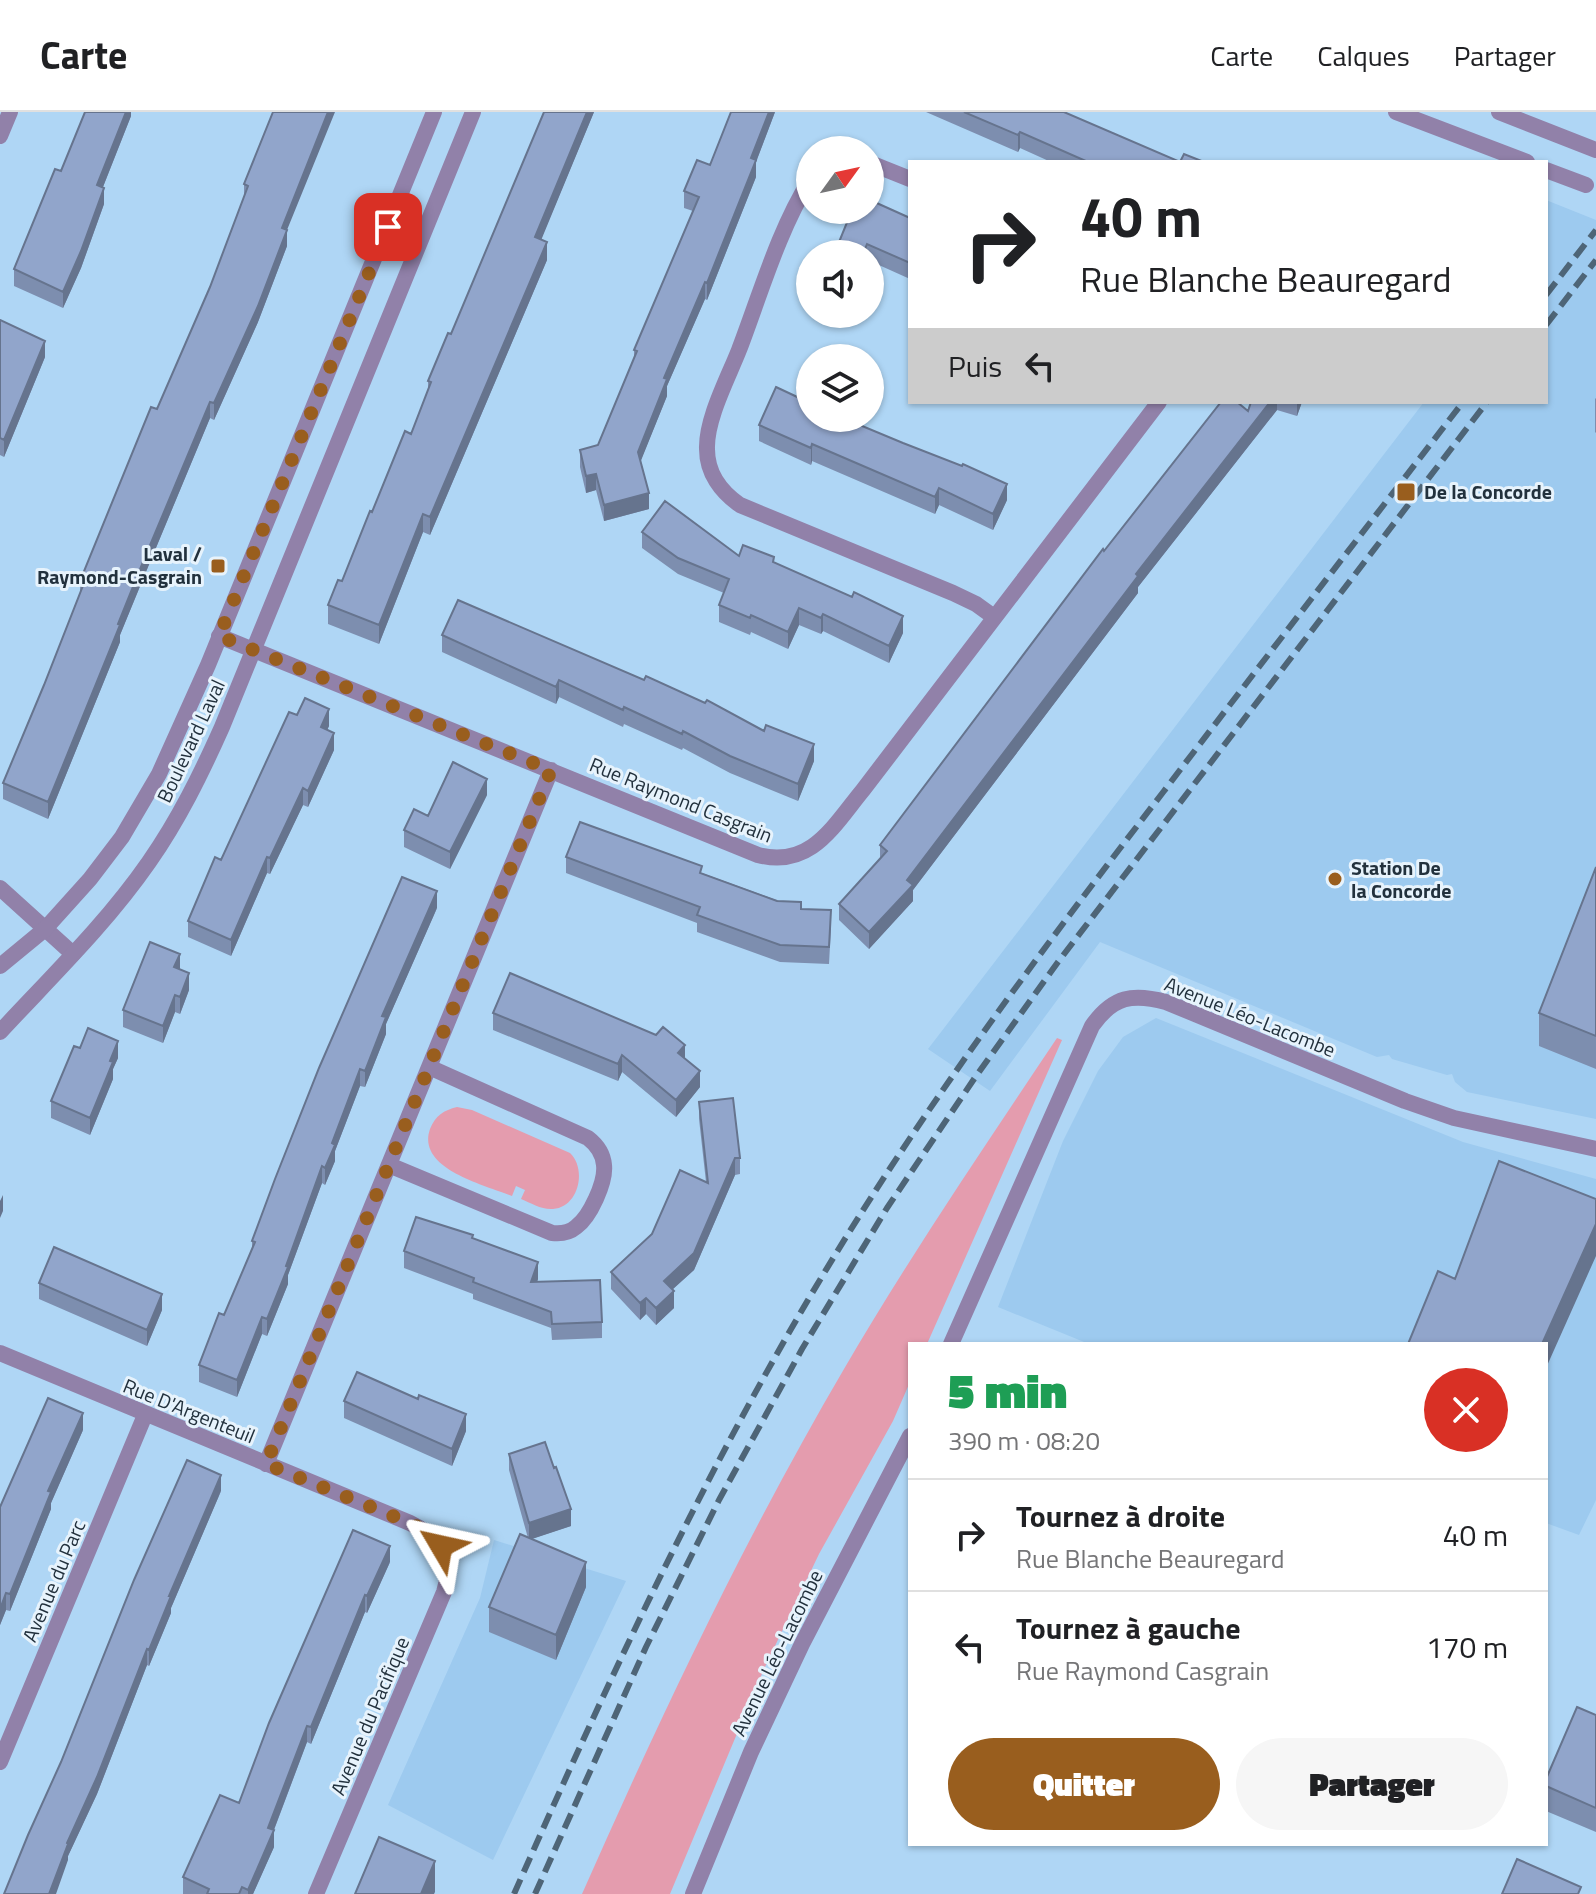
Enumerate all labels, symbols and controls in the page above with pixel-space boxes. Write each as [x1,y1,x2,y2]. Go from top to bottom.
text: Carte [40,26,127,84]
text: Carte [1210,34,1273,77]
text: Calques [1317,34,1410,77]
text: Partager [1454,34,1556,77]
north arrow [796,136,884,224]
map controls [796,136,884,432]
text: 40 m [1080,174,1202,259]
icon: right [948,192,1052,296]
pin [354,193,422,261]
icon: arrive [366,205,410,249]
button: sound [796,240,884,328]
text: Rue Blanche Beauregard [1080,251,1452,306]
text: Puis [948,343,1002,389]
button: layers [796,344,884,432]
icon: left [1018,344,1062,388]
place label: De la Concorde [1424,476,1552,507]
marker: De la Concorde [1395,481,1417,503]
place label: Laval / Raymond-Casgrain [37,538,202,592]
marker: Laval / Raymond-Casgrain [209,557,227,575]
street label: Boulevard Laval [148,674,233,808]
street label: Rue Raymond Casgrain [585,749,777,850]
place label: Station De la Concorde [1351,852,1452,906]
marker: Station De la Concorde [1326,870,1344,888]
street label: Avenue Léo-Lacombe [1160,968,1340,1065]
text: 5 min [948,1354,1067,1427]
button: close [1424,1368,1508,1452]
street label: Rue D'Argenteuil [118,1370,260,1451]
text: 390 m · 08:20 [948,1421,1100,1460]
text: Tournez à droite [1016,1493,1225,1539]
position arrow [399,1504,483,1588]
text: 40 m [1443,1512,1508,1558]
icon: right [948,1513,992,1557]
street label: Avenue du Parc [14,1515,93,1647]
text: Rue Blanche Beauregard [1016,1539,1284,1578]
street label: Avenue Léo-Lacombe [723,1564,830,1741]
text: Tournez à gauche [1016,1605,1241,1651]
text: 170 m [1426,1624,1508,1670]
icon: left [948,1625,992,1669]
street label: Avenue du Pacifique [322,1632,417,1800]
text: Rue Raymond Casgrain [1016,1651,1269,1690]
button: Quitter [948,1738,1220,1830]
button: Partager [1236,1738,1508,1830]

